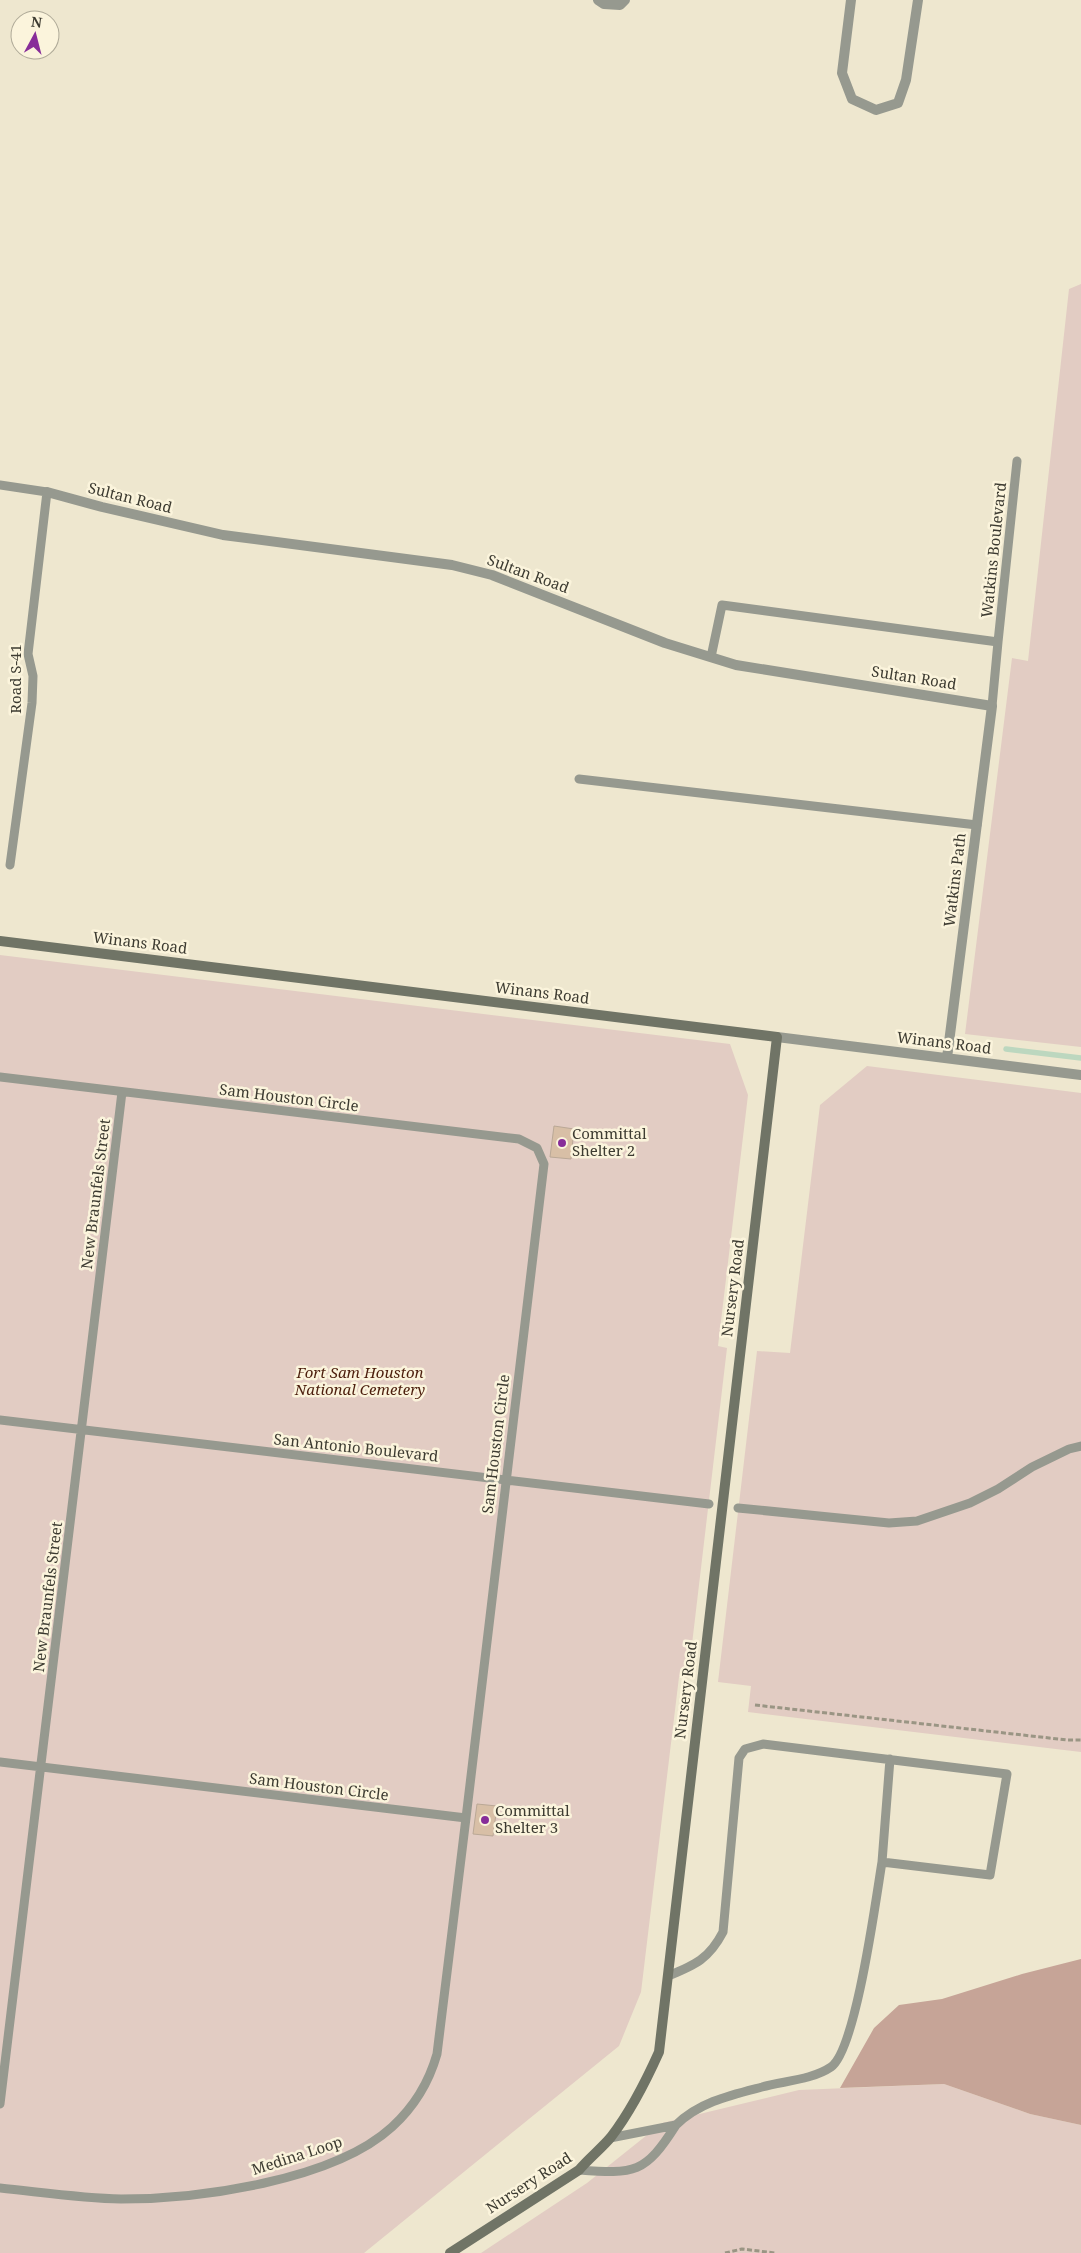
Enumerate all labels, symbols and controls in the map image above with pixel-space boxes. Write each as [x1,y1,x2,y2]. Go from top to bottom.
north arrow [10,10,60,60]
text: N [30,11,43,32]
street label: Sultan Road [86,477,174,517]
street label: Watkins Boulevard [976,481,1010,619]
street label: Sultan Road [485,549,572,597]
street label: Road S-41 [5,644,25,714]
street label: Sultan Road [870,660,958,694]
street label: Watkins Path [938,831,970,928]
street label: Winans Road [92,926,189,958]
street label: Winans Road [494,976,591,1008]
street label: Winans Road [896,1026,993,1058]
street label: Sam Houston Circle [218,1079,360,1115]
street label: New Braunfels Street [76,1118,114,1270]
place label: Committal Shelter 2 [572,1123,647,1160]
marker: Committal Shelter 2 [556,1137,568,1149]
street label: Nursery Road [716,1238,748,1338]
park label: Fort Sam Houston National Cemetery [294,1362,425,1399]
street label: Sam Houston Circle [477,1373,513,1515]
street label: San Antonio Boulevard [273,1428,439,1466]
street label: New Braunfels Street [28,1521,66,1673]
street label: Nursery Road [669,1640,701,1740]
street label: Sam Houston Circle [248,1768,390,1804]
place label: Committal Shelter 3 [495,1800,570,1837]
marker: Committal Shelter 3 [479,1814,491,1826]
street label: Medina Loop [249,2131,344,2179]
street label: Nursery Road [482,2147,575,2217]

